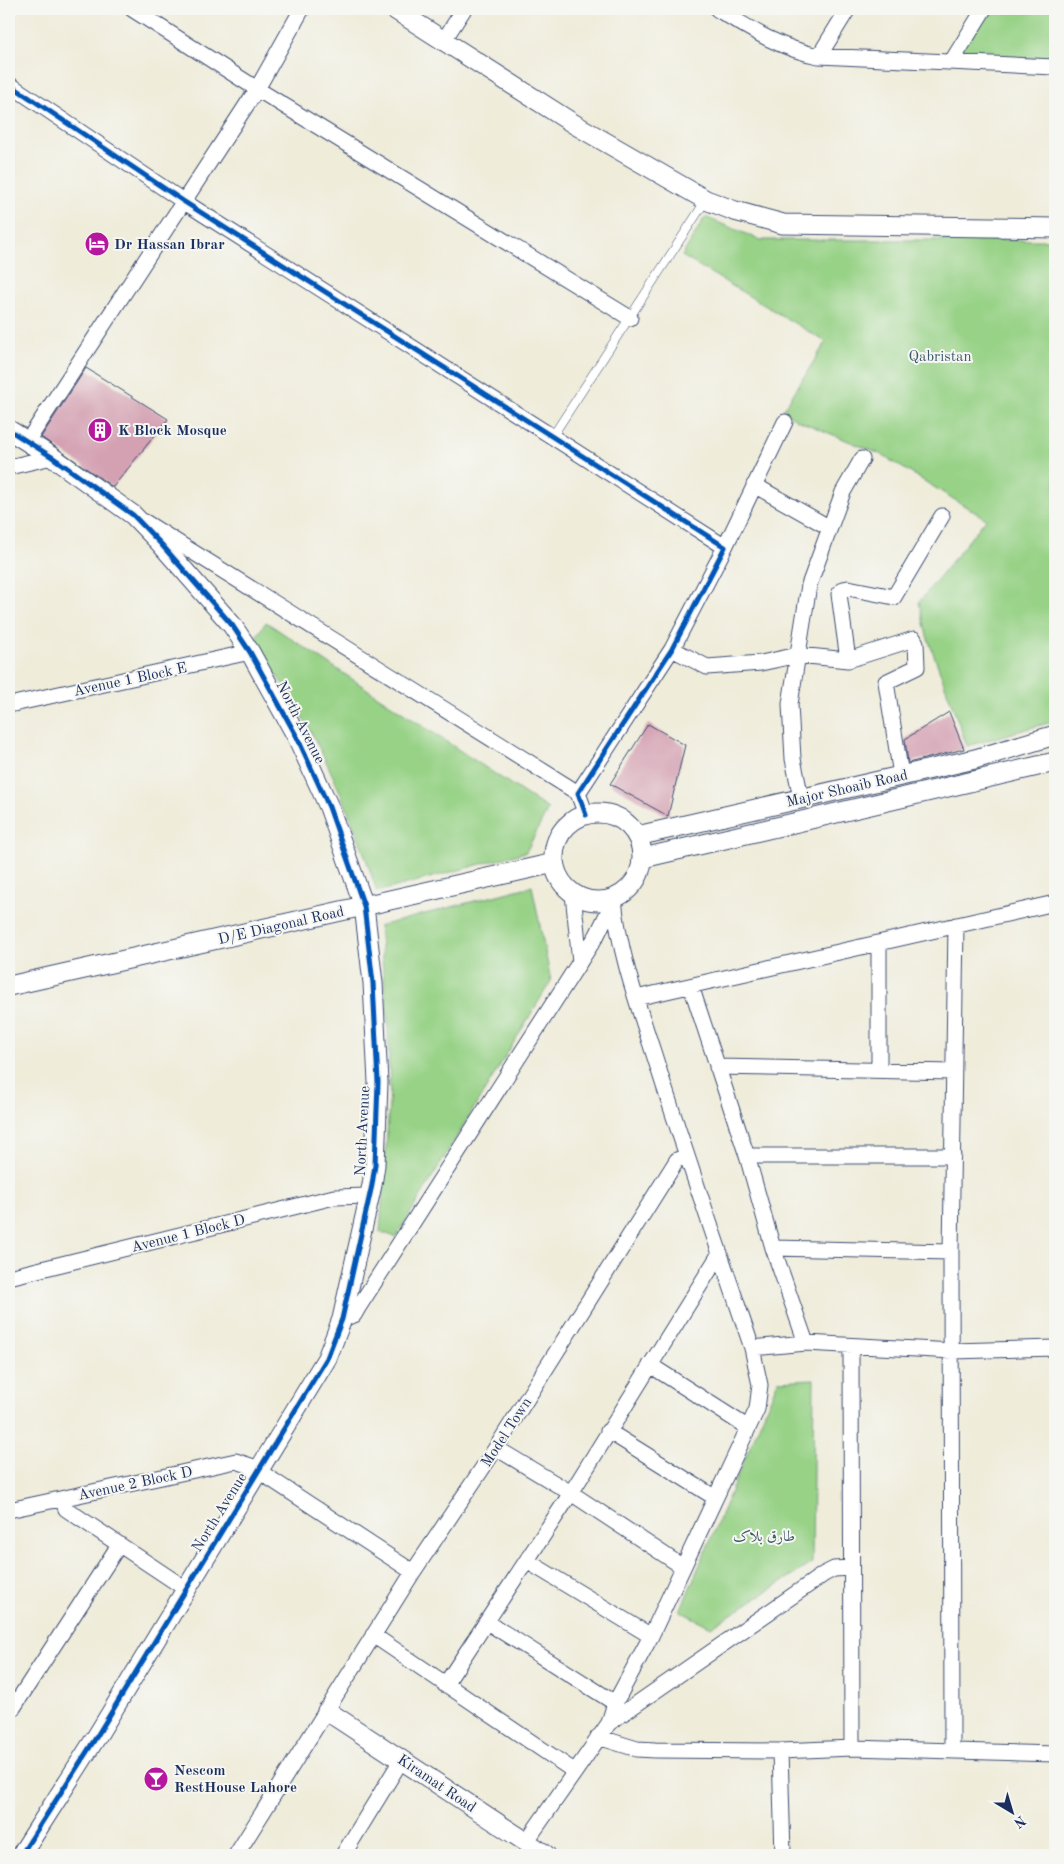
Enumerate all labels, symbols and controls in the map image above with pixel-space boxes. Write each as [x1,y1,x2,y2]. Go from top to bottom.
hotel icon: Dr Hassan Ibrar [84,231,110,257]
place label: Dr Hassan Ibrar [114,238,225,253]
park label: Qabristan [908,350,972,365]
building icon: K Block Mosque [87,417,113,443]
place label: K Block Mosque [118,424,227,439]
street label: Avenue 1 Block E [72,661,188,700]
street label: North Avenue [272,679,327,766]
street label: Major Shoaib Road [785,768,910,811]
street label: D/E Diagonal Road [217,905,346,948]
street label: North Avenue [354,1085,373,1177]
street label: Avenue 1 Block D [130,1213,247,1256]
street label: Model Town [479,1395,535,1470]
street label: Avenue 2 Block D [77,1465,194,1504]
street label: North Avenue [190,1470,251,1555]
park label: طارق بلاک [733,1529,795,1545]
street label: Kiramat Road [394,1753,478,1816]
place label: Nescom RestHouse Lahore [174,1764,297,1796]
bar icon: Nescom RestHouse Lahore [143,1766,169,1792]
north arrow [986,1786,1036,1836]
text: N [1011,1813,1028,1830]

